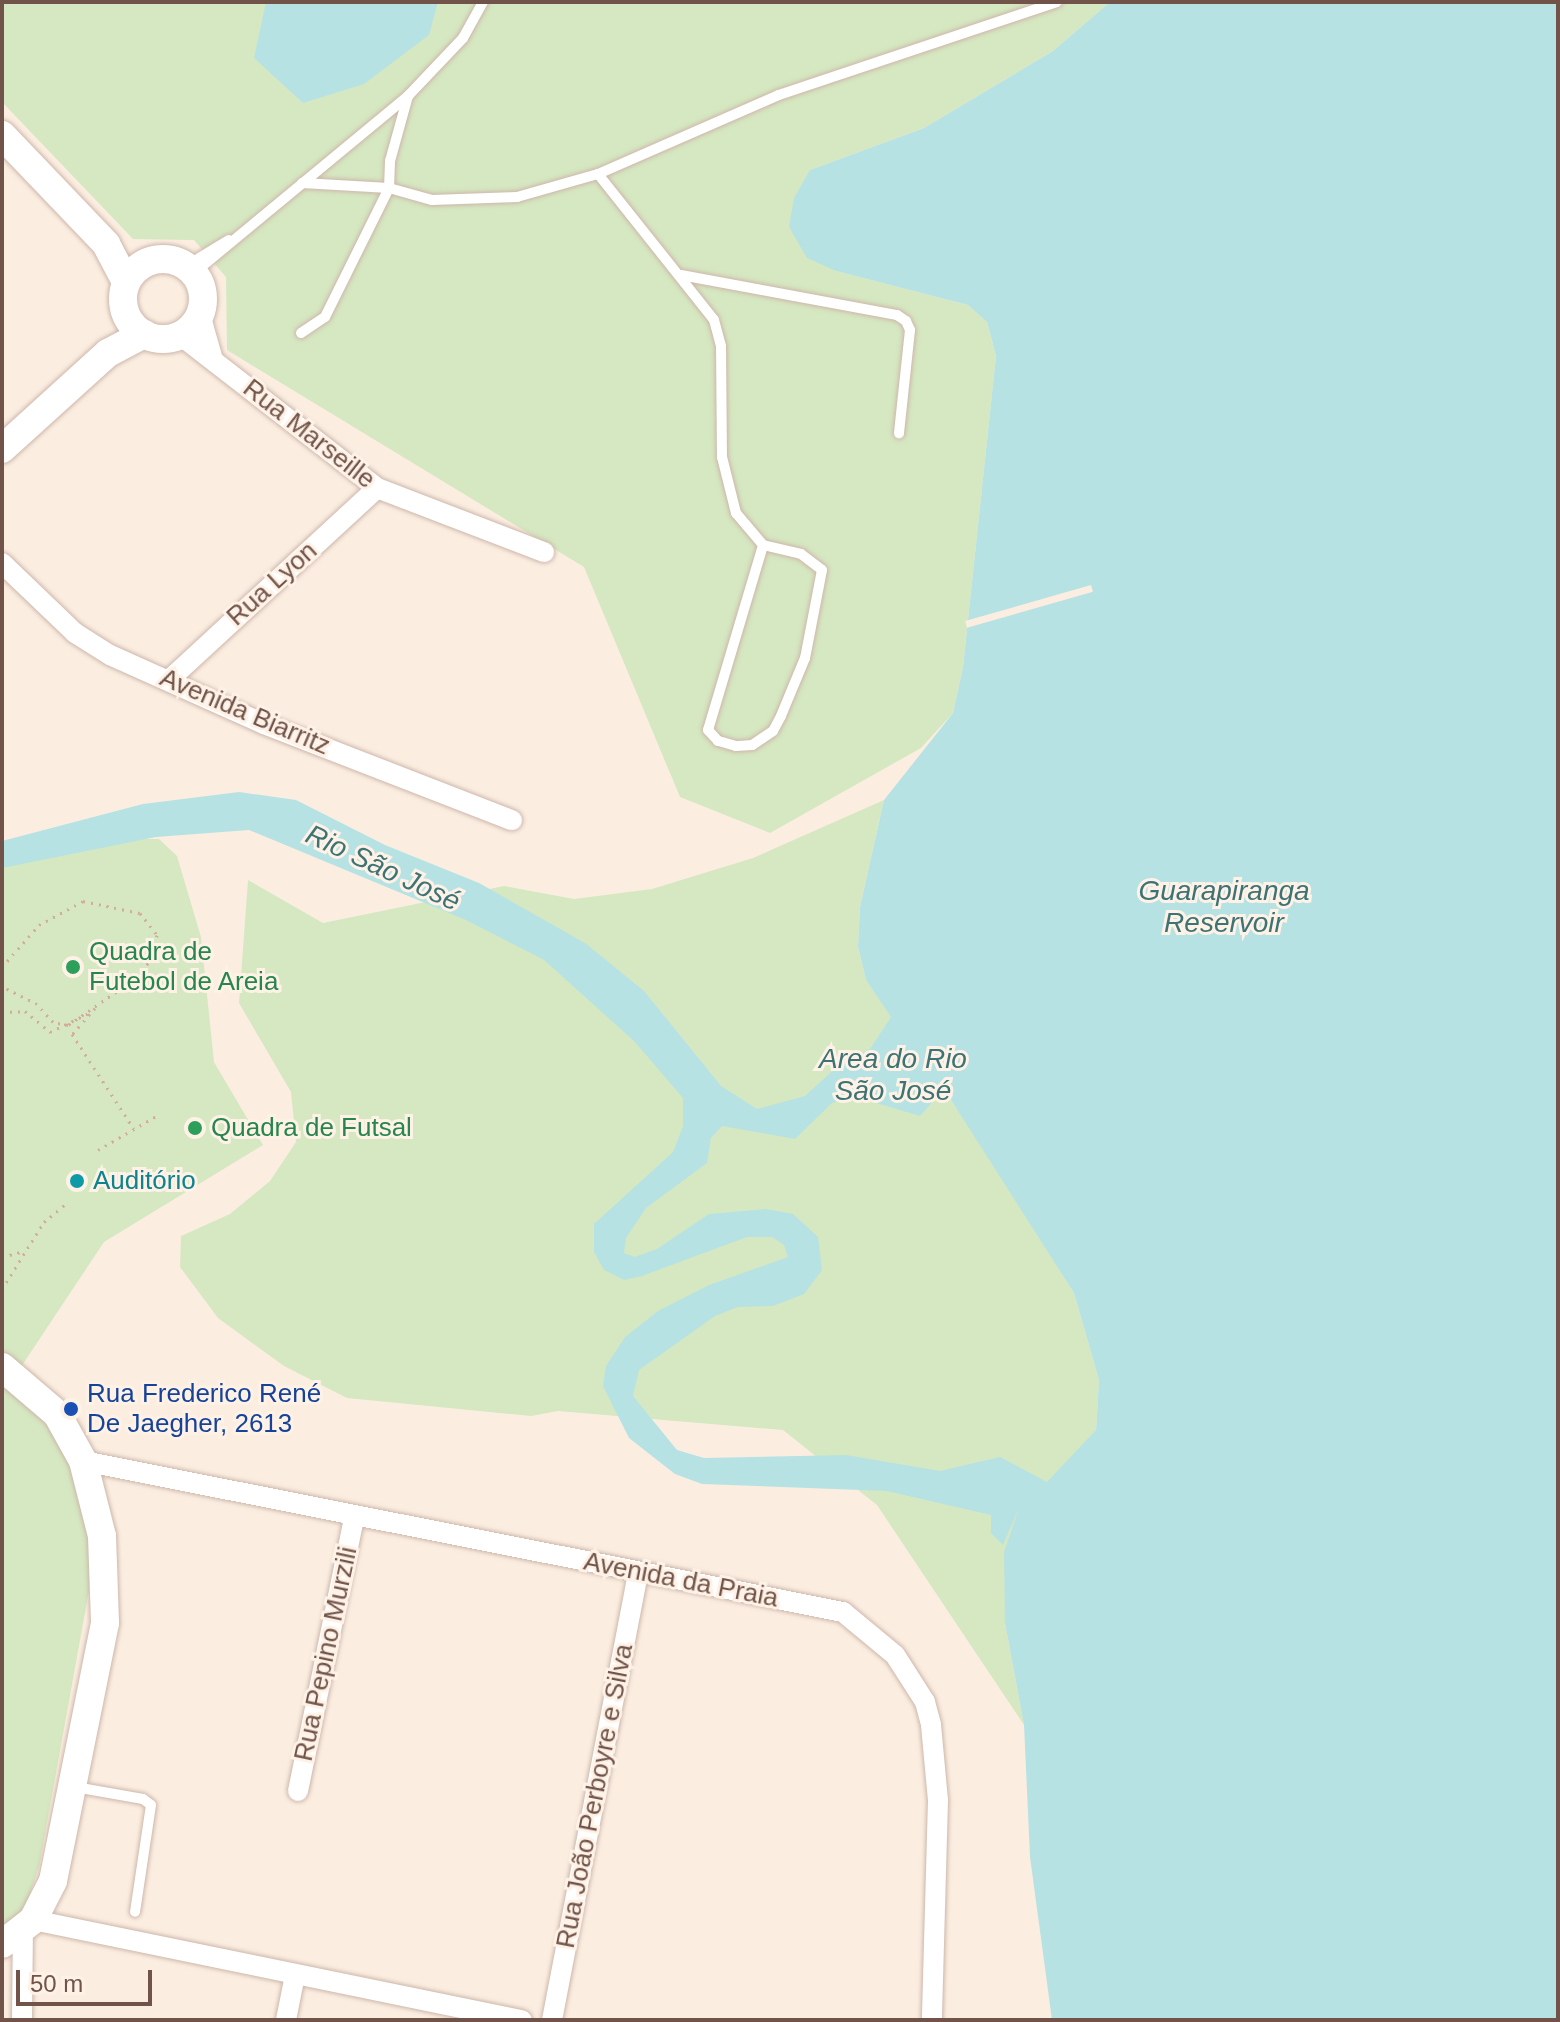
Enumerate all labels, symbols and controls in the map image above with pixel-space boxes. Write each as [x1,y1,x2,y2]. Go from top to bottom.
street label: Rua Marseille [237,373,381,495]
street label: Rua Lyon [221,535,323,633]
street label: Avenida Biarritz [155,662,335,762]
water label: Rio São José [300,818,466,918]
water label: Guarapiranga Reservoir [1138,874,1310,940]
place label: Quadra de Futebol de Areia [89,936,280,998]
marker: Quadra de Futebol de Areia [64,958,82,976]
water label: Area do Rio São José [819,1042,967,1108]
place label: Quadra de Futsal [211,1112,412,1144]
marker: Quadra de Futsal [186,1119,204,1137]
place label: Auditório [93,1165,196,1197]
marker: Auditório [68,1172,86,1190]
place label: Rua Frederico René De Jaegher, 2613 [87,1378,321,1440]
marker: Rua Frederico René De Jaegher, 2613 [62,1400,80,1418]
street label: Rua Pepino Murzili [288,1544,364,1764]
street label: Avenida da Praia [581,1546,781,1614]
street label: Rua João Perboyre e Silva [550,1641,640,1951]
scale bar [20,1954,156,2004]
text: 50 m [30,1970,83,1997]

